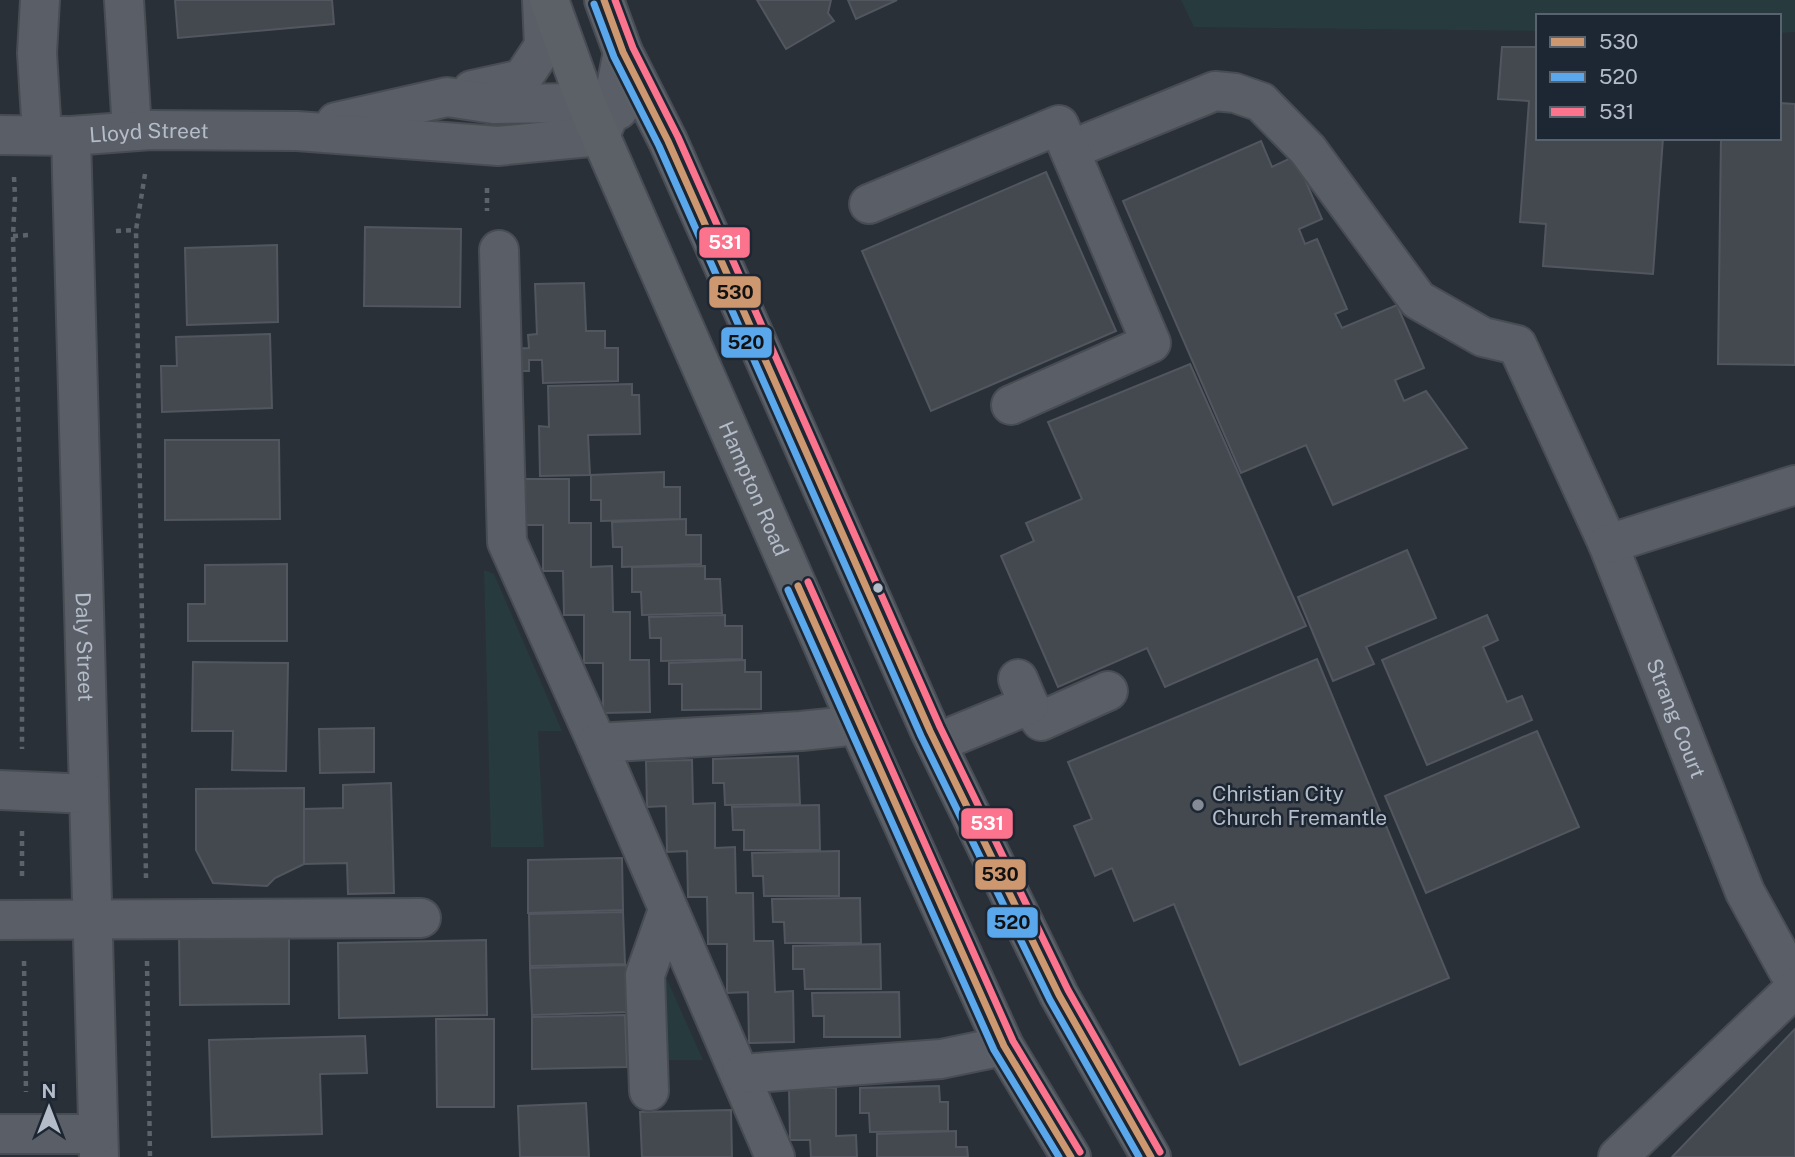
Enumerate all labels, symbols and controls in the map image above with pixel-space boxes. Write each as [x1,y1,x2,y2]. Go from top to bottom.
legend [1536,14,1781,140]
text: 530 [1599,29,1638,54]
text: 520 [1599,64,1638,89]
text: 531 [1599,99,1634,124]
street label: Lloyd Street [88,117,209,147]
line badge: 531 [698,226,751,259]
text: 531 [708,231,742,253]
line badge: 530 [708,275,762,309]
text: 530 [716,281,754,303]
line badge: 520 [720,326,773,359]
text: 520 [727,331,765,353]
street label: Hampton Road [714,417,795,560]
unlabelled marker [871,581,885,595]
street label: Daly Street [71,592,99,702]
street label: Strang Court [1642,655,1711,781]
place label: Christian City Church Fremantle [1212,781,1387,830]
marker: Christian City Church Fremantle [1190,797,1206,813]
line badge: 531 [960,807,1014,840]
text: 531 [970,812,1004,834]
line badge: 530 [974,858,1027,891]
text: 530 [981,863,1019,885]
line badge: 520 [986,906,1039,939]
text: 520 [993,911,1031,933]
north arrow [14,1073,84,1143]
text: N [42,1080,56,1102]

